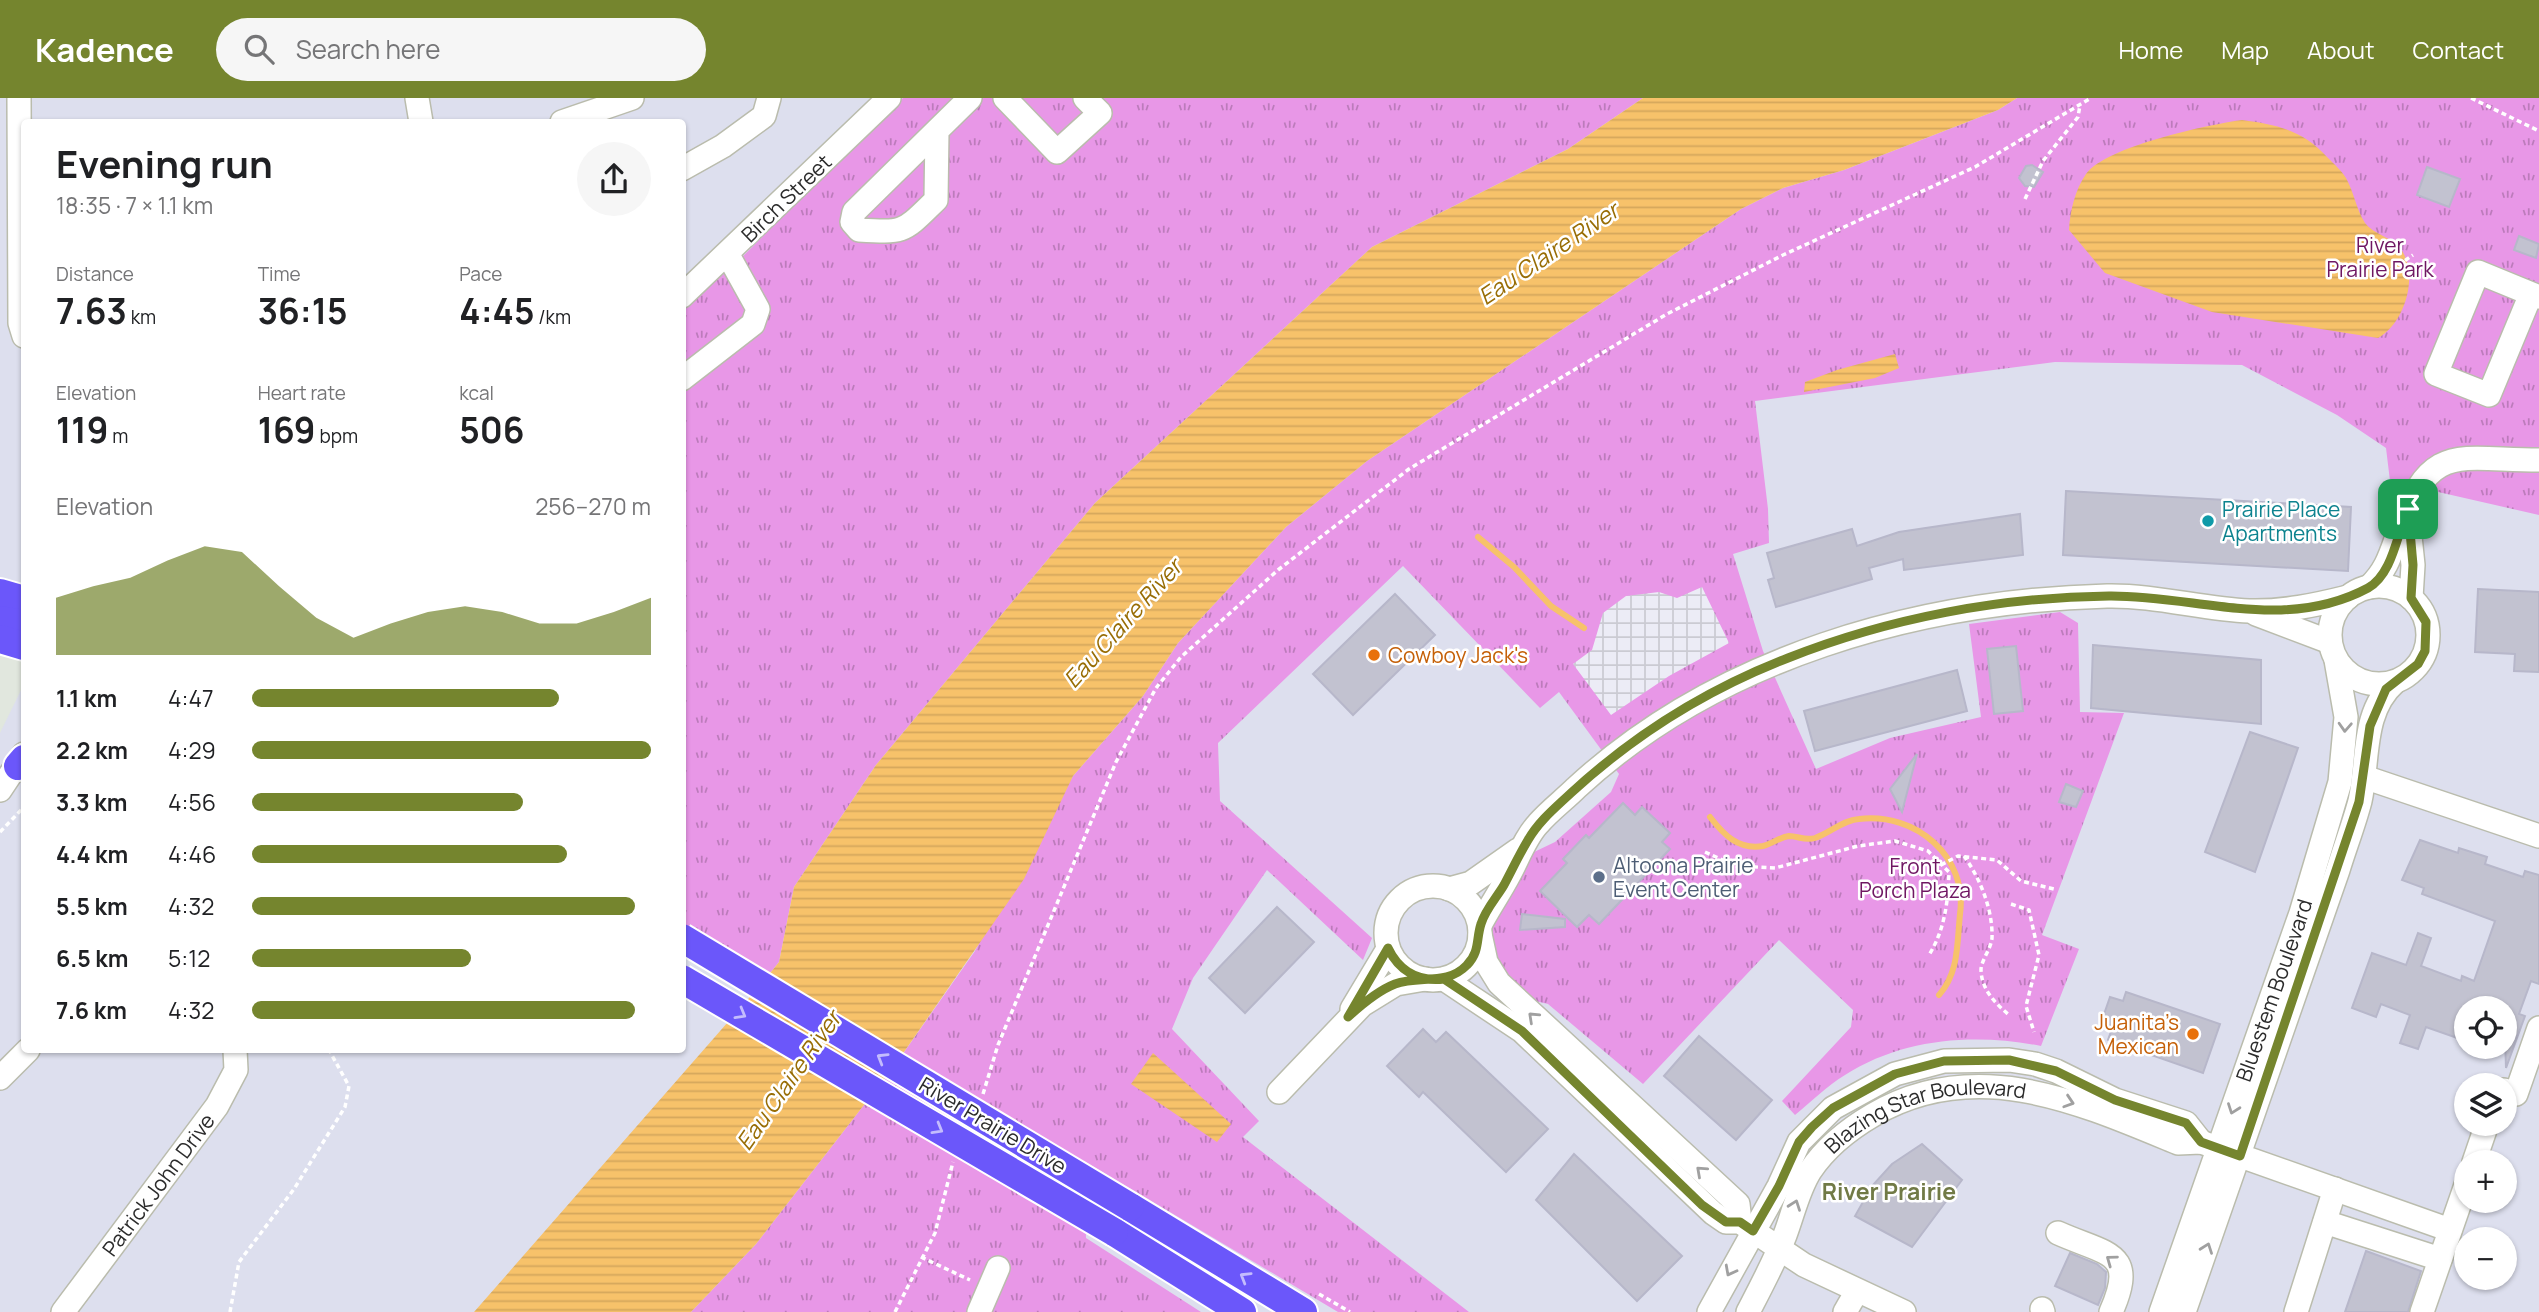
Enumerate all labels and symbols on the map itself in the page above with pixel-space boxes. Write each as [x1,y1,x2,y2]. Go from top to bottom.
street label: Birch Street [735,148,837,248]
water label: Eau Claire River [1471,193,1627,312]
park label: River Prairie Park [2326,231,2434,283]
pin [2378,479,2438,539]
place label: Prairie Place Apartments [2222,495,2340,547]
marker: Prairie Place Apartments [2200,513,2216,529]
water label: Eau Claire River [1056,550,1190,694]
place label: Cowboy Jack's [1388,641,1528,669]
marker: Cowboy Jack's [1366,647,1382,663]
one-way arrow [2338,722,2353,733]
place label: Altoona Prairie Event Center [1613,851,1754,903]
park label: Front Porch Plaza [1859,852,1971,904]
marker: Altoona Prairie Event Center [1591,869,1607,885]
street label: Bluestem Boulevard [2229,896,2318,1085]
water label: Eau Claire River [728,1002,849,1156]
one-way arrow [734,1006,747,1019]
place label: Juanita’s Mexican [2094,1008,2179,1060]
one-way arrow [1528,1012,1541,1025]
marker: Juanita’s Mexican [2185,1026,2201,1042]
one-way arrow [877,1054,890,1067]
street label: River Prairie Drive [914,1070,1072,1180]
street label: Blazing Star Boulevard [1818,1072,2028,1159]
one-way arrow [2063,1094,2075,1108]
one-way arrow [2227,1102,2241,1114]
street label: Patrick John Drive [96,1108,221,1262]
one-way arrow [930,1120,943,1133]
one-way arrow [1696,1167,1709,1179]
district label: River Prairie [1822,1175,1956,1207]
one-way arrow [1787,1199,1801,1211]
one-way arrow [2199,1242,2213,1254]
one-way arrow [2107,1256,2119,1268]
one-way arrow [1725,1264,1738,1276]
one-way arrow [1239,1272,1252,1285]

